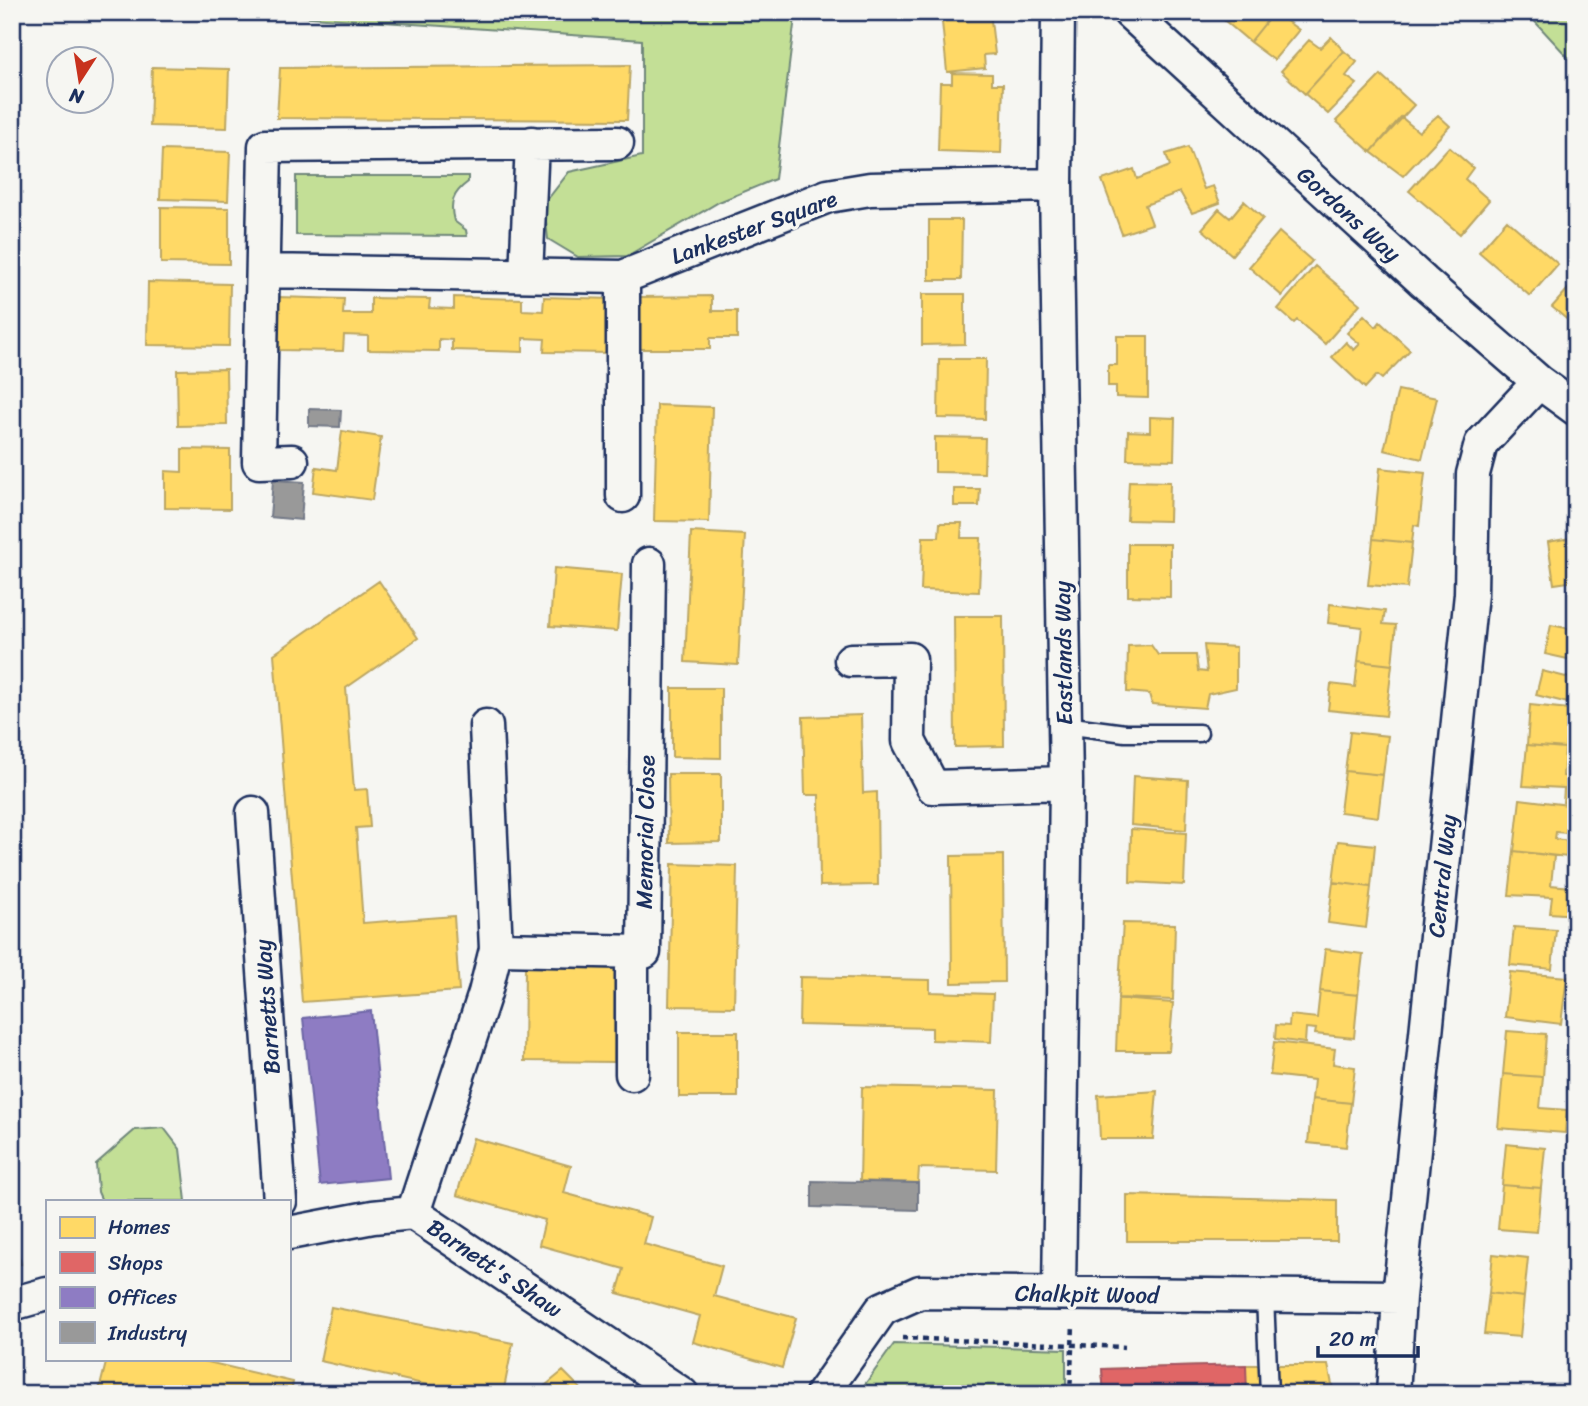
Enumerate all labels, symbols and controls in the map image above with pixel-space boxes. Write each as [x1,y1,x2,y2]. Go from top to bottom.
north arrow [46,46,116,116]
text: N [66,78,87,114]
street label: Gordons Way [1287,156,1411,273]
street label: Lankester Square [665,178,843,277]
street label: Eastlands Way [1042,580,1085,725]
street label: Memorial Close [624,755,667,909]
street label: Central Way [1416,813,1469,940]
street label: Barnetts Way [242,938,293,1076]
legend [46,1200,290,1360]
text: Homes [108,1208,170,1246]
street label: Barnett's Shaw [418,1208,571,1329]
text: Shops [108,1244,163,1282]
street label: Chalkpit Wood [1015,1273,1161,1316]
text: Offices [108,1278,177,1316]
text: Industry [107,1314,187,1352]
scale bar [1318,1315,1418,1359]
text: 20 m [1329,1320,1376,1358]

